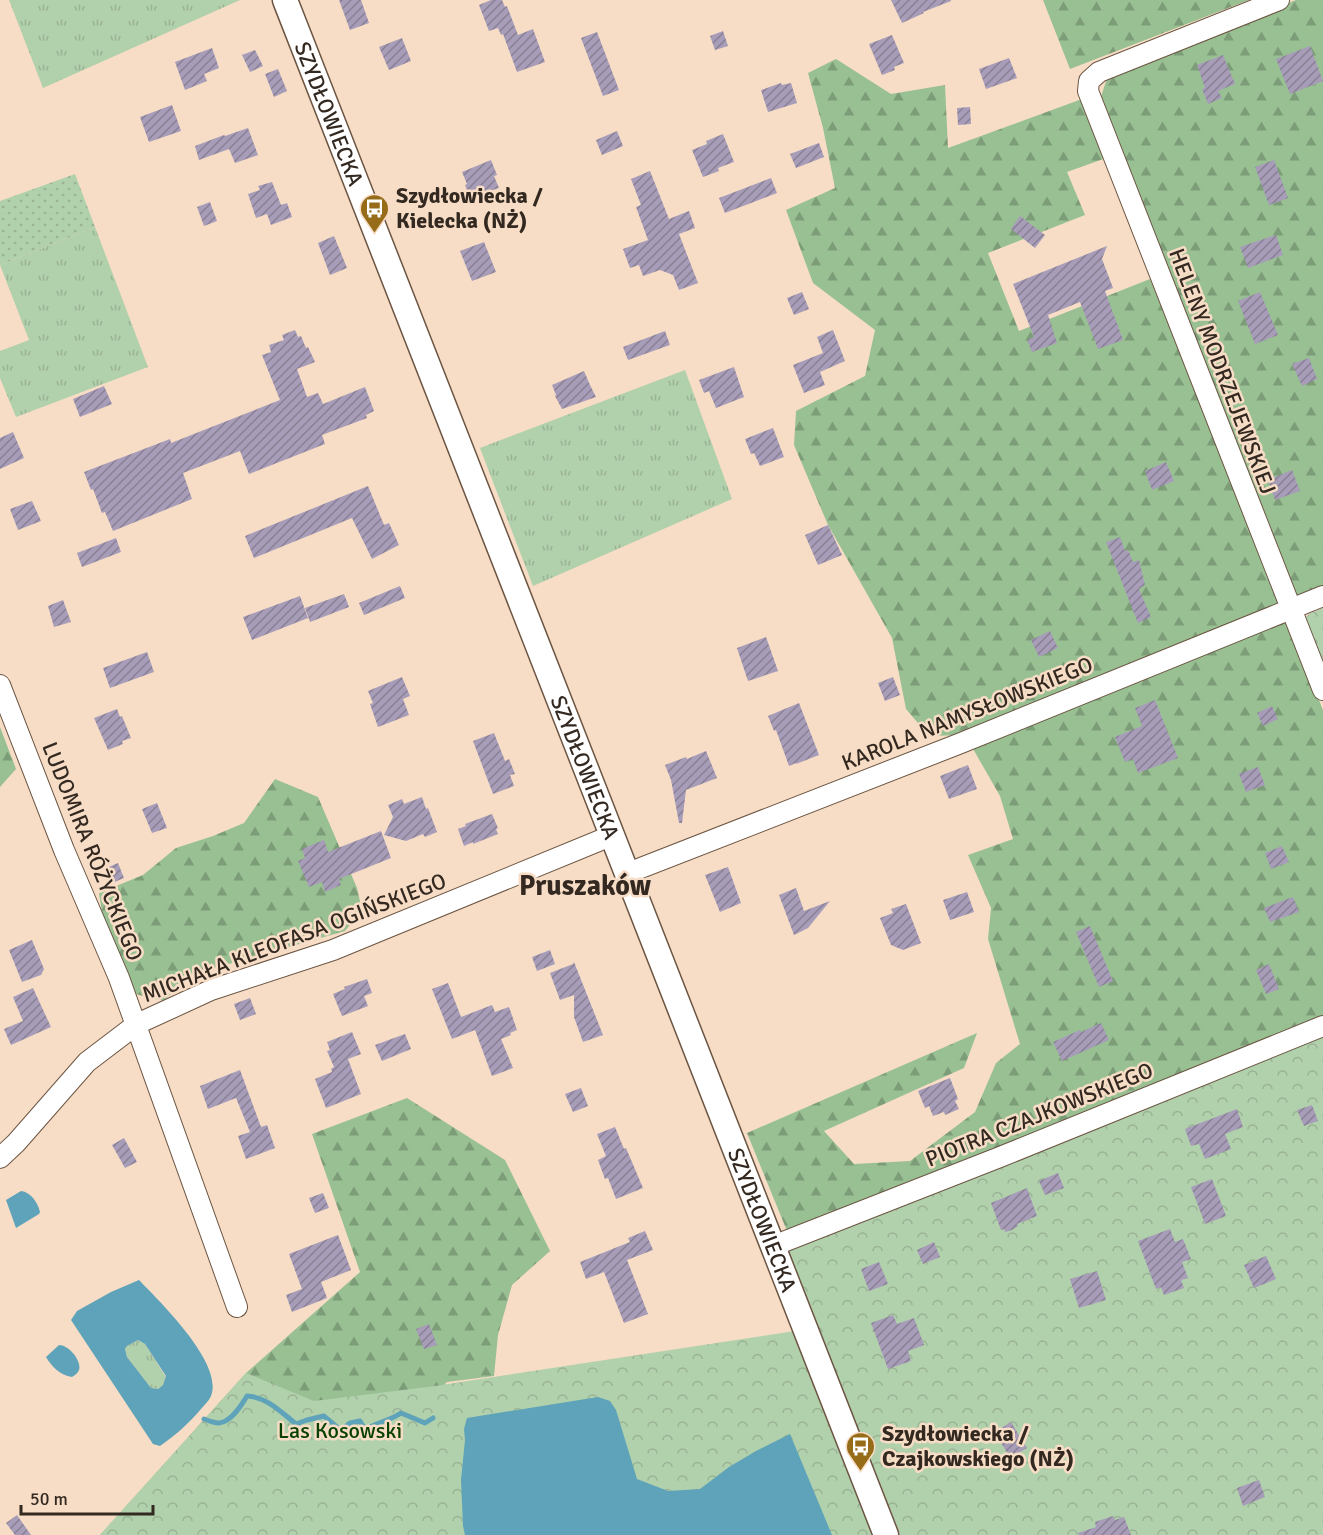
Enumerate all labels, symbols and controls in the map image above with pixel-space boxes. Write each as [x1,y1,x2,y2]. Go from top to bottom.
street label: SZYDŁOWIECKA [289,38,370,190]
place label: Szydłowiecka / Kielecka (NŻ) [396,182,543,234]
bus stop icon: Szydłowiecka / Kielecka (NŻ) [359,192,391,234]
street label: HELENY MODRZEJEWSKIEJ [1163,244,1282,498]
street label: KAROLA NAMYSŁOWSKIEGO [838,651,1097,776]
street label: SZYDŁOWIECKA [545,692,626,844]
street label: LUDOMIRA RÓŻYCKIEGO [36,738,149,965]
street label: MICHAŁA KLEOFASA OGIŃSKIEGO [138,867,450,1008]
district label: Pruszaków [519,869,652,903]
street label: PIOTRA CZAJKOWSKIEGO [921,1056,1157,1172]
street label: SZYDŁOWIECKA [722,1144,803,1296]
park label: Las Kosowski [278,1417,402,1444]
place label: Szydłowiecka / Czajkowskiego (NŻ) [882,1420,1074,1472]
bus stop icon: Szydłowiecka / Czajkowskiego (NŻ) [845,1430,877,1472]
scale bar [21,1478,153,1516]
text: 50 m [30,1488,68,1510]

